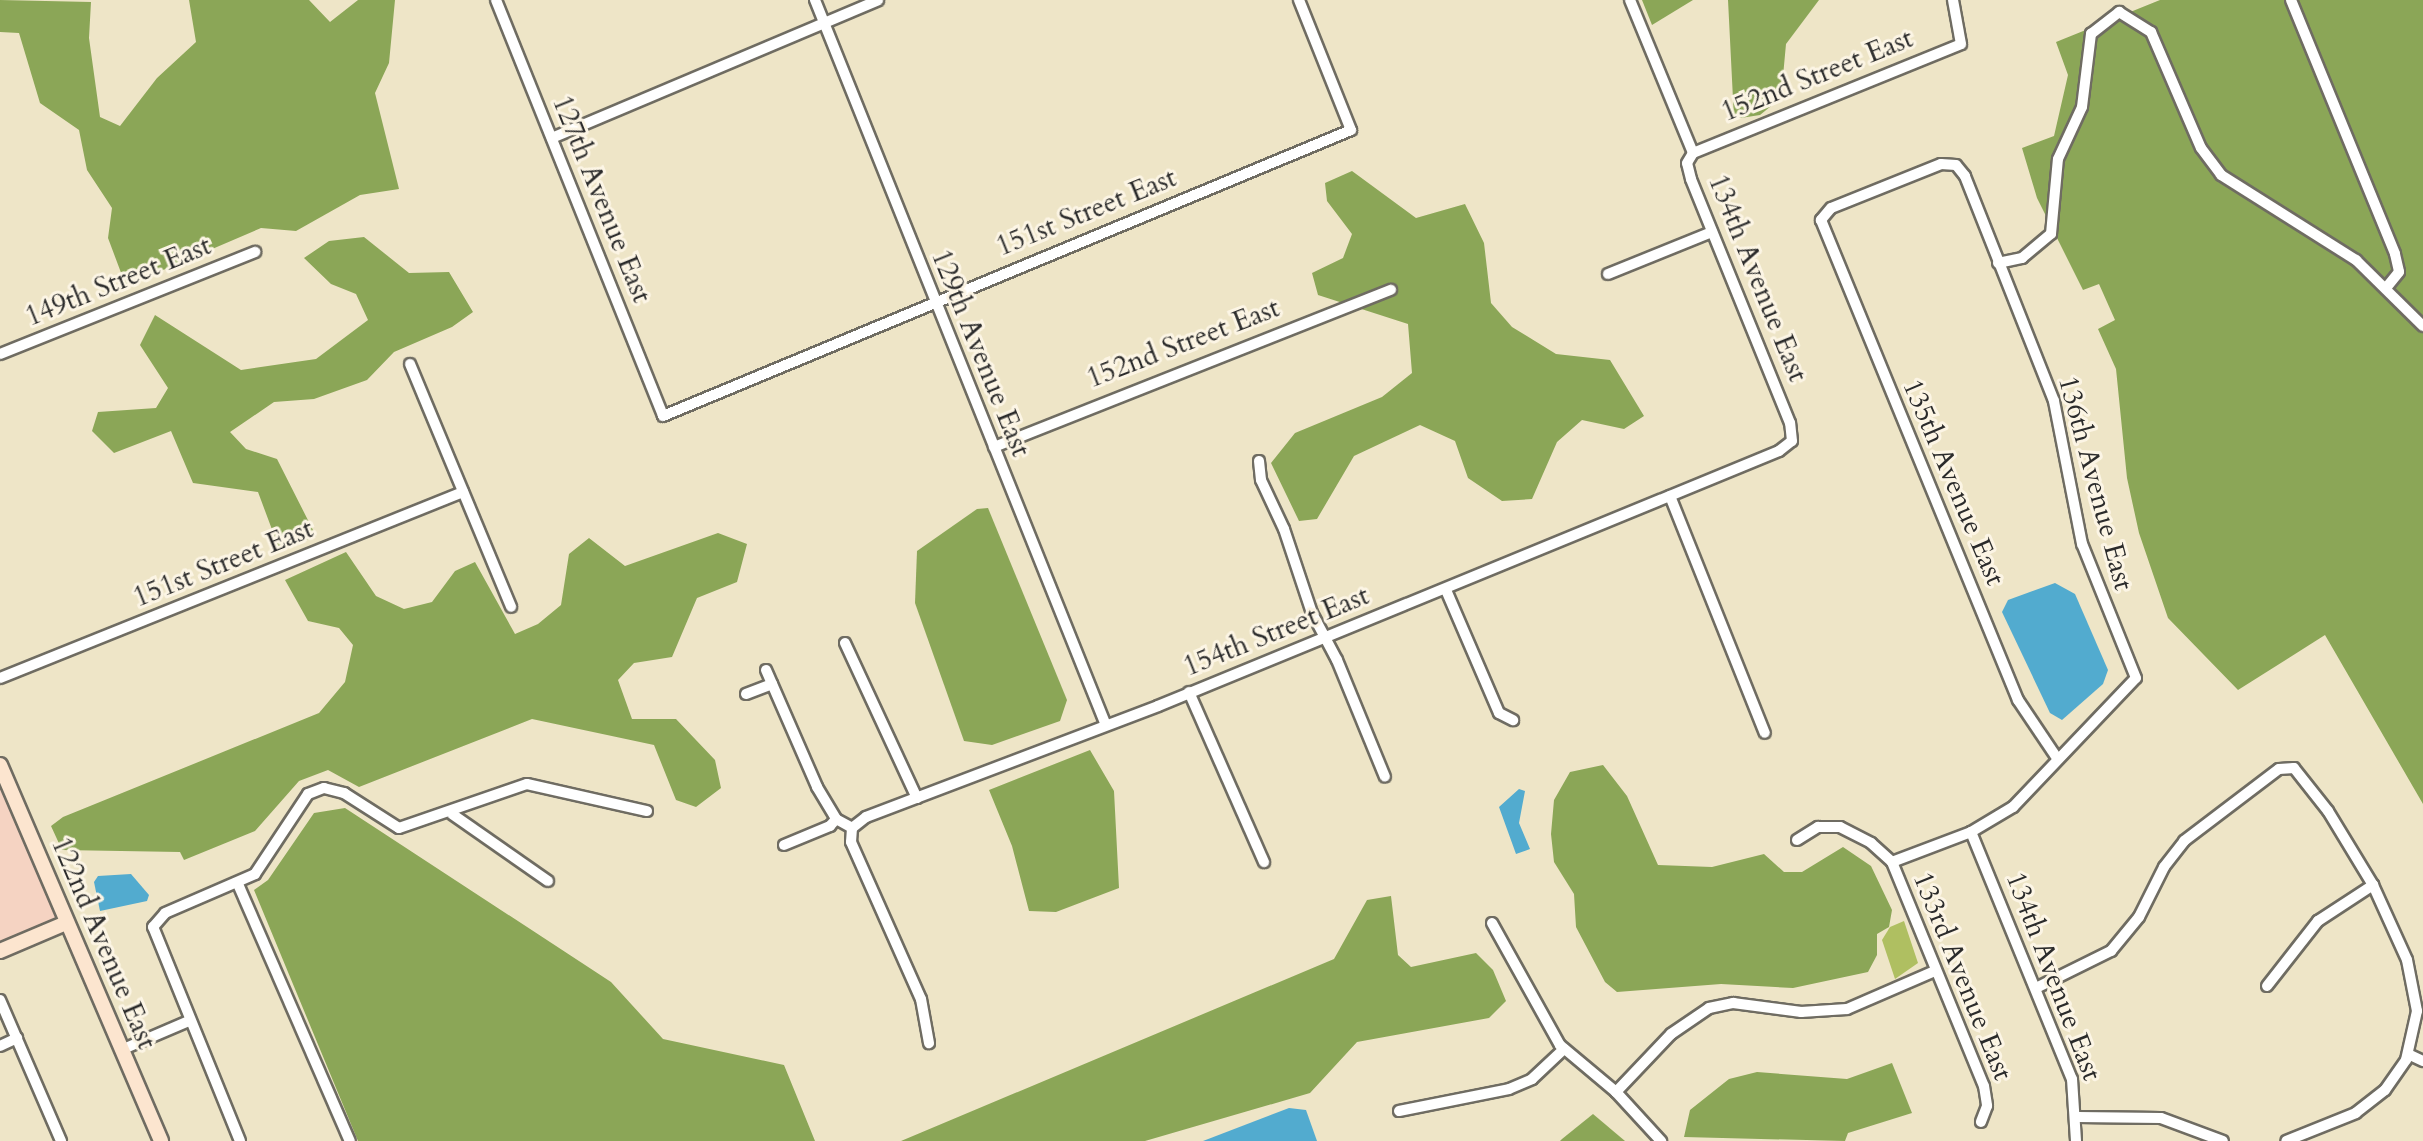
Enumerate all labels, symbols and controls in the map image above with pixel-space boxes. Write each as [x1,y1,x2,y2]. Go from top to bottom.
street label: 152nd Street East [1716,21,1918,129]
street label: 127th Avenue East [545,90,659,308]
street label: 151st Street East [991,161,1181,263]
street label: 134th Avenue East [1701,169,1815,387]
street label: 149th Street East [20,228,216,334]
street label: 129th Avenue East [924,244,1038,462]
street label: 152nd Street East [1082,291,1284,395]
street label: 136th Avenue East [2051,372,2141,594]
street label: 135th Avenue East [1895,374,2013,590]
street label: 151st Street East [128,512,318,614]
street label: 154th Street East [1178,578,1374,684]
street label: 122nd Avenue East [44,832,164,1054]
street label: 133rd Avenue East [1906,867,2020,1085]
street label: 134th Avenue East [1999,867,2109,1085]

